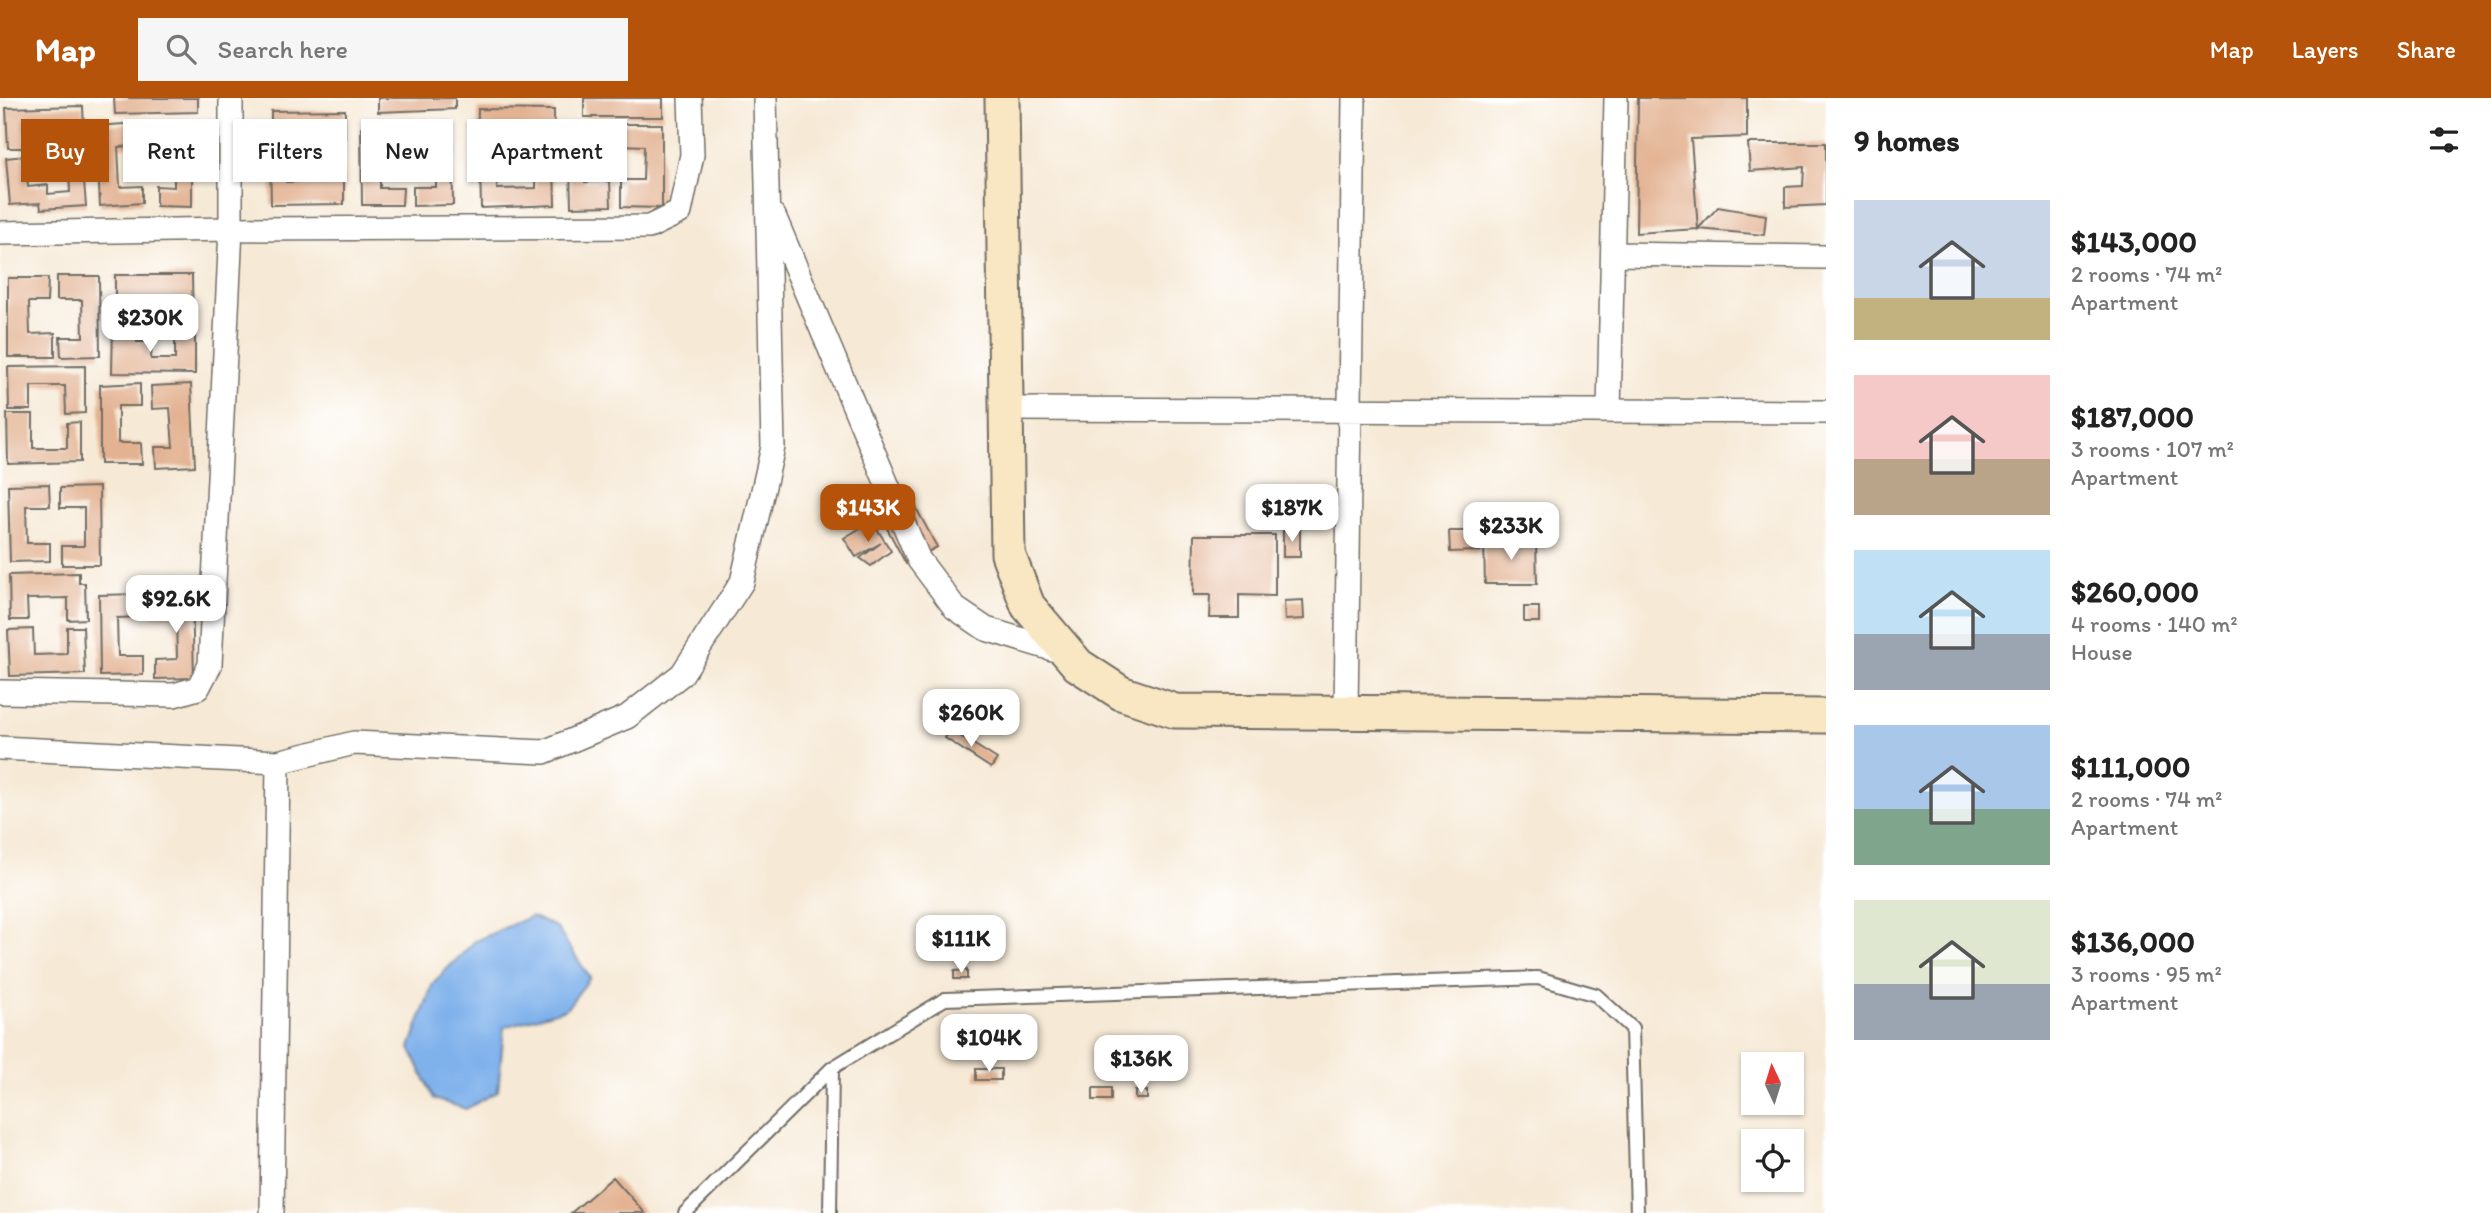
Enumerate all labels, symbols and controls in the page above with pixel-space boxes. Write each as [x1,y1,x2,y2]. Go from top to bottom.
search box [138,18,628,81]
text: Map [35,30,96,69]
icon: search [162,30,200,68]
text: Search here [218,33,348,65]
text: Map [2210,35,2254,64]
text: Layers [2292,35,2359,64]
text: Share [2397,35,2456,64]
chip: Buy [21,119,109,182]
chip: Rent [123,119,219,182]
chip: Filters [233,119,347,182]
chip: New [361,119,453,182]
chip: Apartment [467,119,627,182]
icon: filters [2425,121,2463,159]
text: 9 homes [1854,122,1960,159]
text: $143,000 [2071,223,2197,260]
icon: home [1910,228,1994,312]
text: 2 rooms · 74 m² [2071,260,2223,288]
text: Apartment [2071,288,2178,316]
pin: $230K [101,294,199,354]
text: $230K [117,303,183,331]
text: $187,000 [2071,398,2194,435]
icon: home [1910,403,1994,487]
text: 3 rooms · 107 m² [2071,435,2234,463]
text: Apartment [2071,463,2178,491]
pin: $143K [819,484,917,544]
pin: $187K [1243,484,1341,544]
text: $143K [836,493,900,521]
text: $187K [1261,493,1323,521]
pin: $233K [1462,503,1560,562]
text: $233K [1479,511,1543,539]
text: $260,000 [2071,573,2199,610]
pin: $92.6K [119,575,233,635]
icon: home [1910,578,1994,662]
text: $92.6K [142,584,210,612]
text: 4 rooms · 140 m² [2071,610,2238,638]
text: House [2071,638,2133,666]
pin: $260K [922,690,1020,749]
text: $260K [939,698,1003,726]
text: $111,000 [2071,748,2191,785]
icon: home [1910,753,1994,837]
text: 2 rooms · 74 m² [2071,785,2223,813]
text: Apartment [2071,813,2178,841]
pin: $111K [912,916,1010,975]
text: $136,000 [2071,923,2195,960]
text: $111K [932,924,990,952]
icon: home [1910,928,1994,1012]
text: 3 rooms · 95 m² [2071,960,2222,988]
text: Apartment [2071,988,2178,1016]
pin: $104K [940,1014,1038,1074]
text: $104K [956,1023,1022,1051]
pin: $136K [1092,1035,1190,1095]
text: $136K [1110,1044,1172,1072]
north arrow [1741,1052,1804,1115]
map controls [1741,1052,1804,1192]
button: locate [1741,1129,1804,1192]

